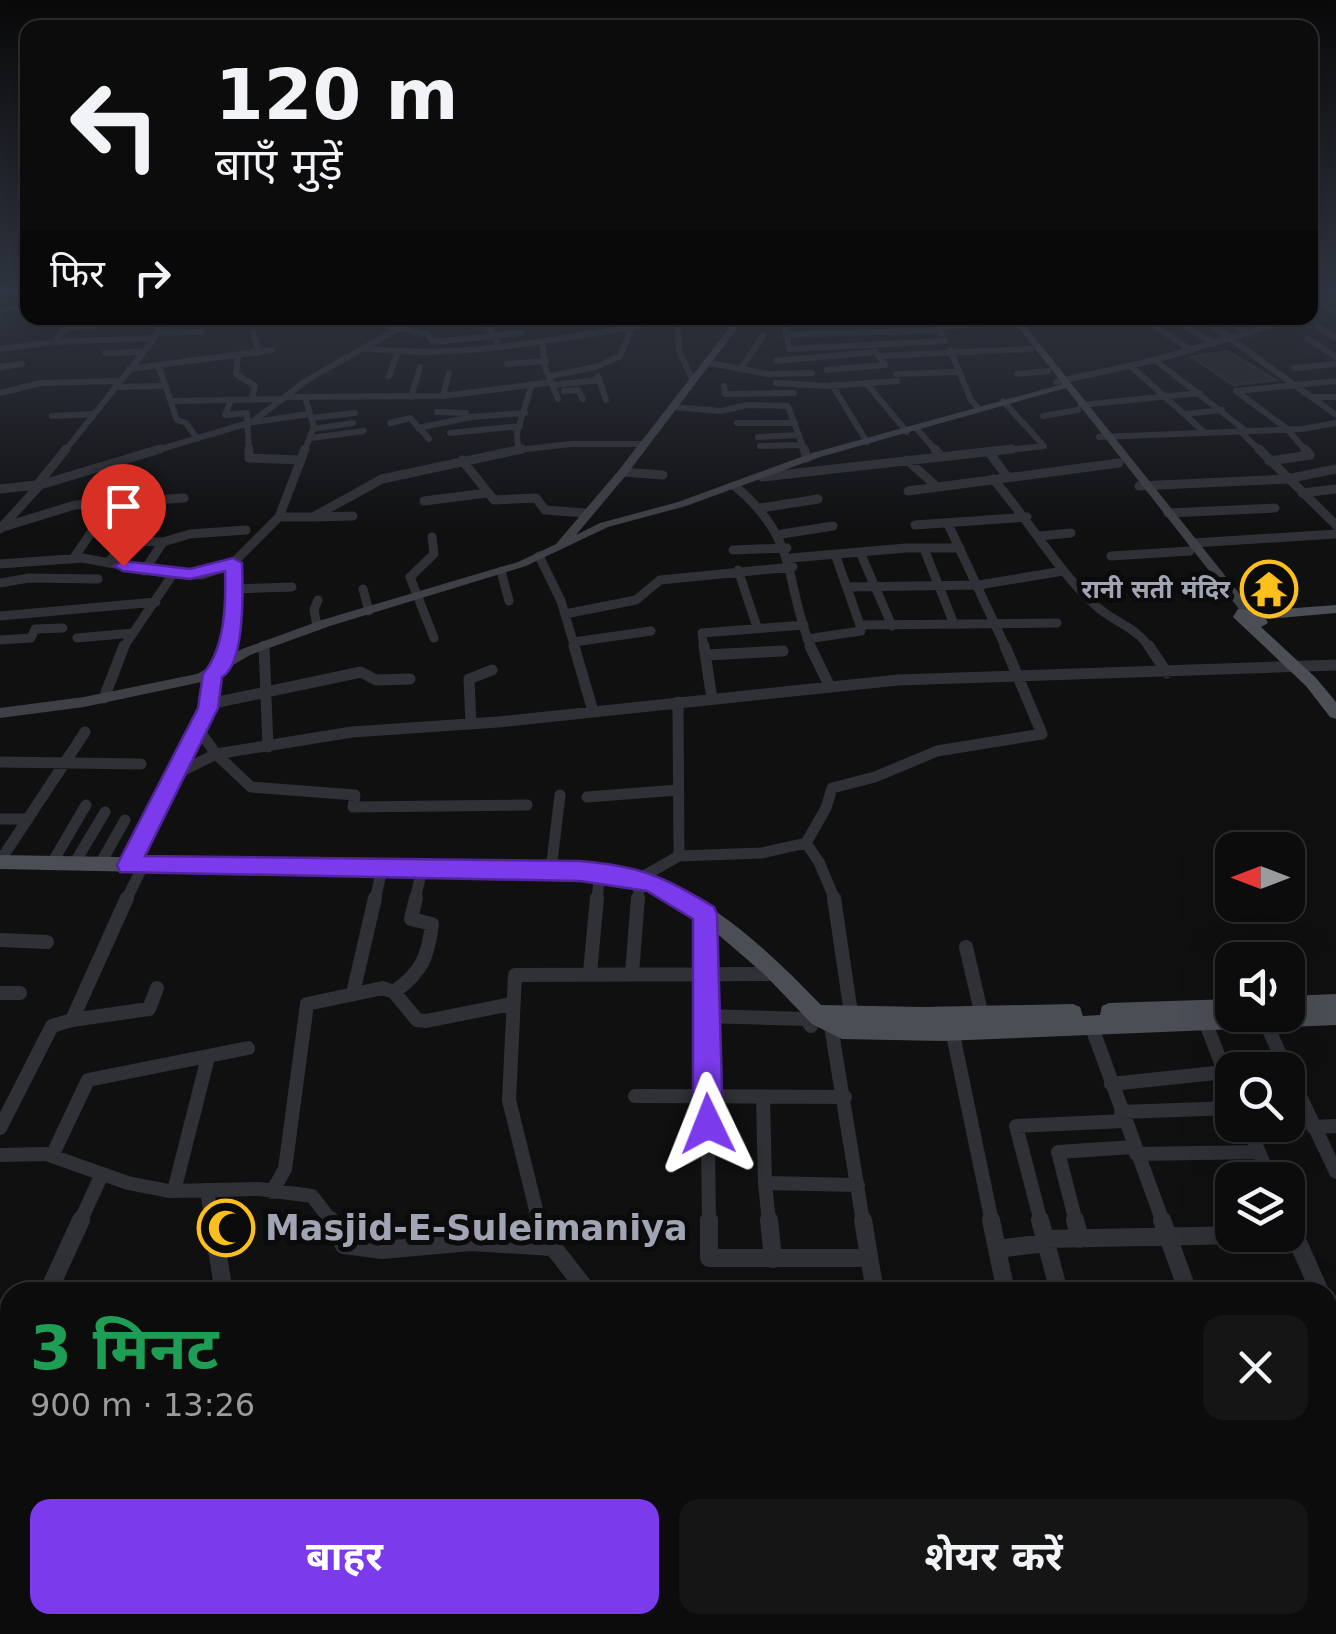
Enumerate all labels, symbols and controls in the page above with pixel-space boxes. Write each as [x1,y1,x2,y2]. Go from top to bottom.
text: 120 m [215,54,458,136]
icon: left [50,60,180,190]
text: बाएँ मुड़ें [215,138,343,191]
icon: right [125,250,180,305]
text: फिर [50,252,105,296]
pin [81,464,166,567]
icon: arrive [96,479,151,534]
temple icon: रानी सती मंदिर [1239,559,1299,619]
place label: रानी सती मंदिर [1081,575,1231,604]
north arrow [1215,832,1305,922]
map controls [1215,832,1305,1252]
button: sound [1215,942,1305,1032]
button: search [1215,1052,1305,1142]
position arrow [656,1072,760,1176]
button: layers [1215,1162,1305,1252]
mosque icon: Masjid-E-Suleimaniya [196,1198,256,1258]
place label: Masjid-E-Suleimaniya [265,1208,688,1248]
text: 3 मिनट [30,1313,219,1383]
button: close [1203,1315,1308,1420]
text: 900 m · 13:26 [30,1386,255,1424]
button: बाहर [30,1499,659,1614]
button: शेयर करें [679,1499,1308,1614]

